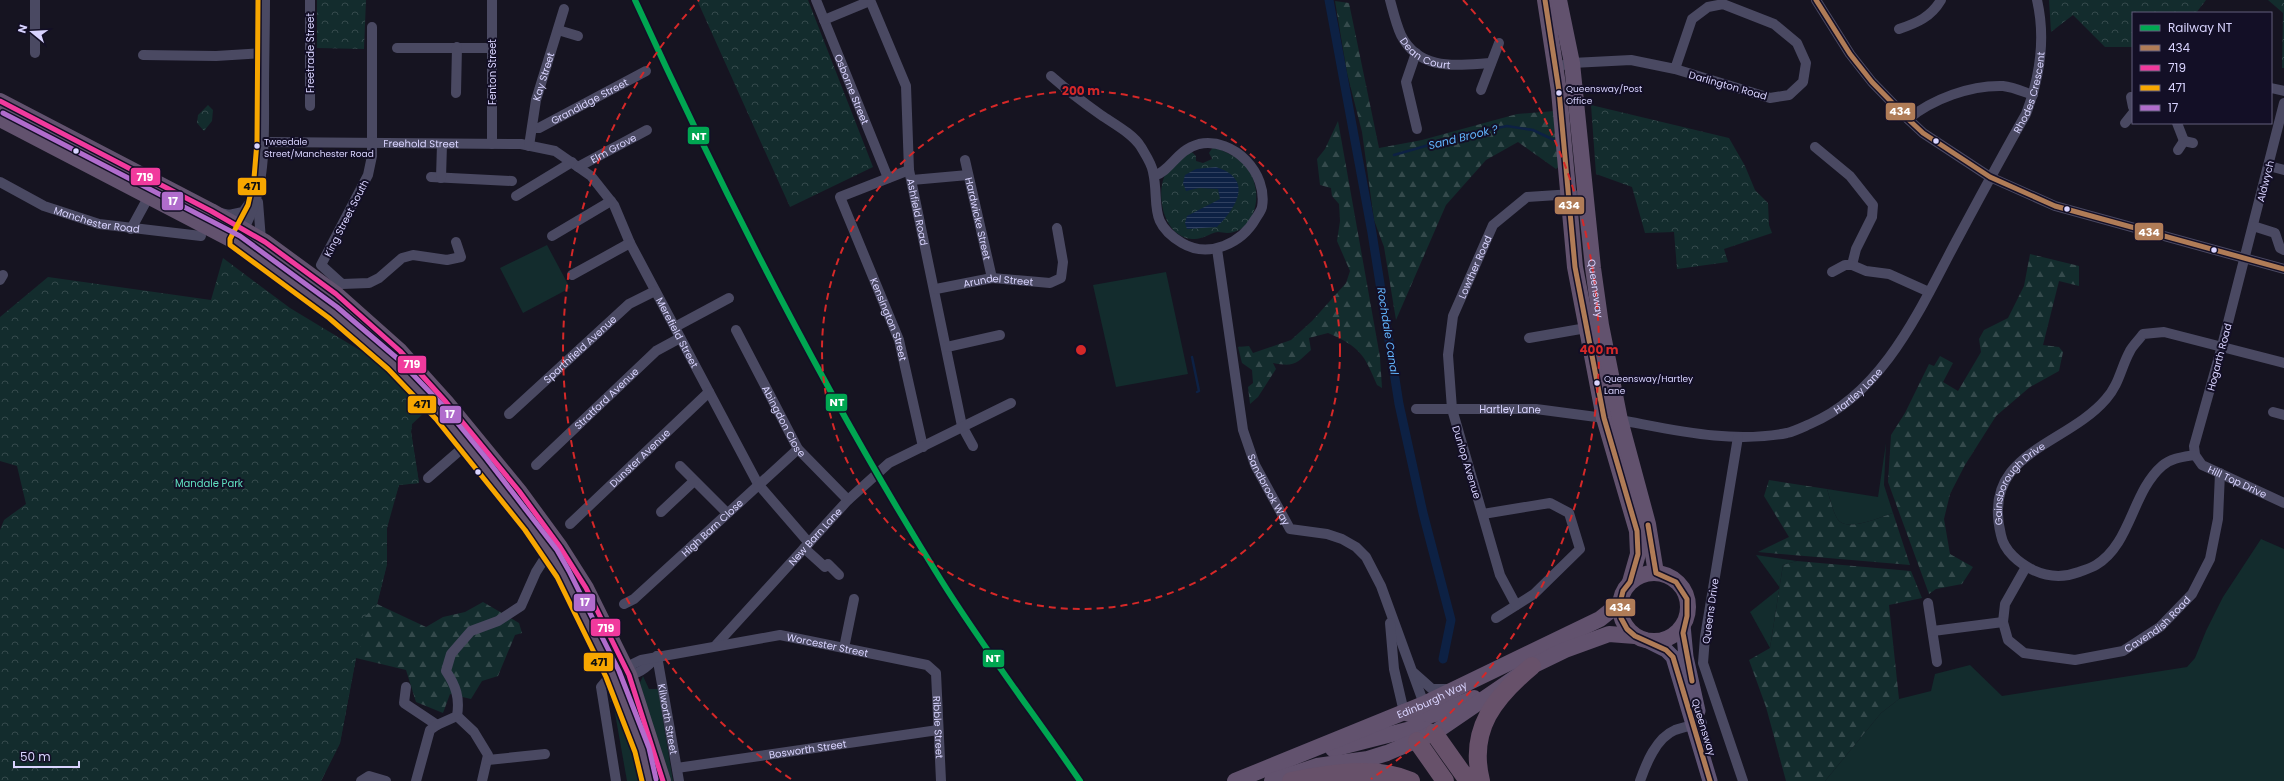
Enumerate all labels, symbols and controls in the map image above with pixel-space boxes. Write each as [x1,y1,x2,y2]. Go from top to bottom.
north arrow [12,12,52,52]
legend [2132,12,2272,124]
street label: Freetrade Street [303,13,318,93]
text: Railway NT [2168,19,2233,36]
text: N [14,22,31,35]
street label: Dean Court [1396,34,1451,73]
street label: Fenton Street [485,39,500,105]
text: 434 [2168,39,2191,56]
street label: Kay Street [529,50,558,103]
street label: Rhodes Crescent [2010,51,2049,136]
street label: Osborne Street [831,52,873,127]
text: 719 [2168,59,2186,76]
street label: Darlington Road [1687,67,1769,104]
street label: Grandidge Street [548,75,631,128]
text: 471 [2168,79,2186,96]
text: 200 m [1062,82,1100,99]
place label: Queensway/Post Office [1566,83,1642,107]
marker: Queensway/Post Office [1554,88,1564,98]
text: 17 [2168,99,2179,116]
line badge: 434 [1885,102,1916,121]
text: 434 [1889,103,1911,119]
water label: Sand Brook ? [1427,121,1500,153]
line badge: NT [687,126,710,145]
text: NT [692,128,707,144]
street label: Elm Grove [588,130,639,167]
place label: Tweedale Street/Manchester Road [264,136,374,160]
street label: Freehold Street [383,136,459,152]
unlabelled marker [1931,136,1941,146]
marker: Tweedale Street/Manchester Road [252,141,262,151]
unlabelled marker [71,146,81,156]
street label: Aldwych [2253,159,2278,203]
line badge: 719 [130,167,161,186]
text: 719 [137,169,154,185]
street label: Hardwicke Street [961,176,995,262]
line badge: 471 [237,177,267,196]
street label: King Street South [320,177,372,259]
street label: Ashfield Road [903,177,931,247]
text: 471 [243,178,261,194]
line badge: 17 [161,191,184,211]
text: 17 [168,193,178,209]
line badge: 434 [1554,196,1585,215]
text: 434 [1558,197,1580,213]
street label: Manchester Road [52,203,141,237]
unlabelled marker [2062,204,2072,214]
line badge: 434 [2134,222,2164,241]
text: 434 [2138,224,2160,240]
street label: Lowther Road [1455,233,1496,301]
unlabelled marker [2209,245,2219,255]
street label: Queensway [1584,258,1607,319]
street label: Arundel Street [962,271,1034,292]
street label: Kensington Street [866,276,911,363]
water label: Rochdale Canal [1373,286,1403,376]
street label: Merefield Street [652,295,702,371]
street label: Sparthfield Avenue [540,312,620,387]
street label: Hogarth Road [2203,322,2236,393]
text: 400 m [1579,341,1619,358]
centre of rings [1074,343,1088,357]
line badge: 719 [397,355,427,374]
text: 719 [404,356,421,372]
street label: Stratford Avenue [571,364,642,433]
street label: Hartley Lane [1831,365,1886,418]
place label: Queensway/Hartley Lane [1604,373,1693,397]
marker: Queensway/Hartley Lane [1592,378,1602,388]
street label: Abingdon Close [758,383,809,461]
line badge: NT [825,393,848,412]
text: NT [830,394,845,410]
line badge: 471 [407,395,437,414]
text: 471 [413,396,431,412]
street label: Hartley Lane [1479,402,1542,418]
line badge: 17 [439,405,462,424]
text: 17 [445,406,455,422]
street label: Dunlop Avenue [1448,424,1485,501]
street label: Dunster Avenue [606,426,674,491]
street label: Gainsborough Drive [1991,439,2048,526]
street label: Sandbrook Way [1244,452,1294,529]
street label: Hill Top Drive [2205,462,2269,502]
unlabelled marker [473,467,483,477]
park label: Mandale Park [175,476,244,491]
street label: High Barn Close [678,496,747,560]
street label: New Barn Lane [785,504,846,569]
street label: Queens Drive [1698,577,1723,645]
line badge: 17 [573,593,596,612]
street label: Cavendish Road [2121,593,2194,656]
text: 17 [580,594,590,610]
line badge: 434 [1605,598,1636,617]
text: 434 [1609,599,1631,615]
line badge: 719 [590,618,621,637]
text: 719 [598,620,615,636]
street label: Worcester Street [785,630,870,661]
line badge: NT [982,649,1005,668]
text: NT [986,650,1001,666]
line badge: 471 [583,652,614,672]
text: 471 [590,654,608,670]
street label: Edinburgh Way [1395,677,1470,722]
street label: Kilworth Street [654,683,681,756]
street label: Ribble Street [929,696,947,759]
street label: Queensway [1688,697,1719,758]
street label: Bosworth Street [768,736,848,763]
scale bar [14,743,79,769]
text: 50 m [20,748,51,765]

